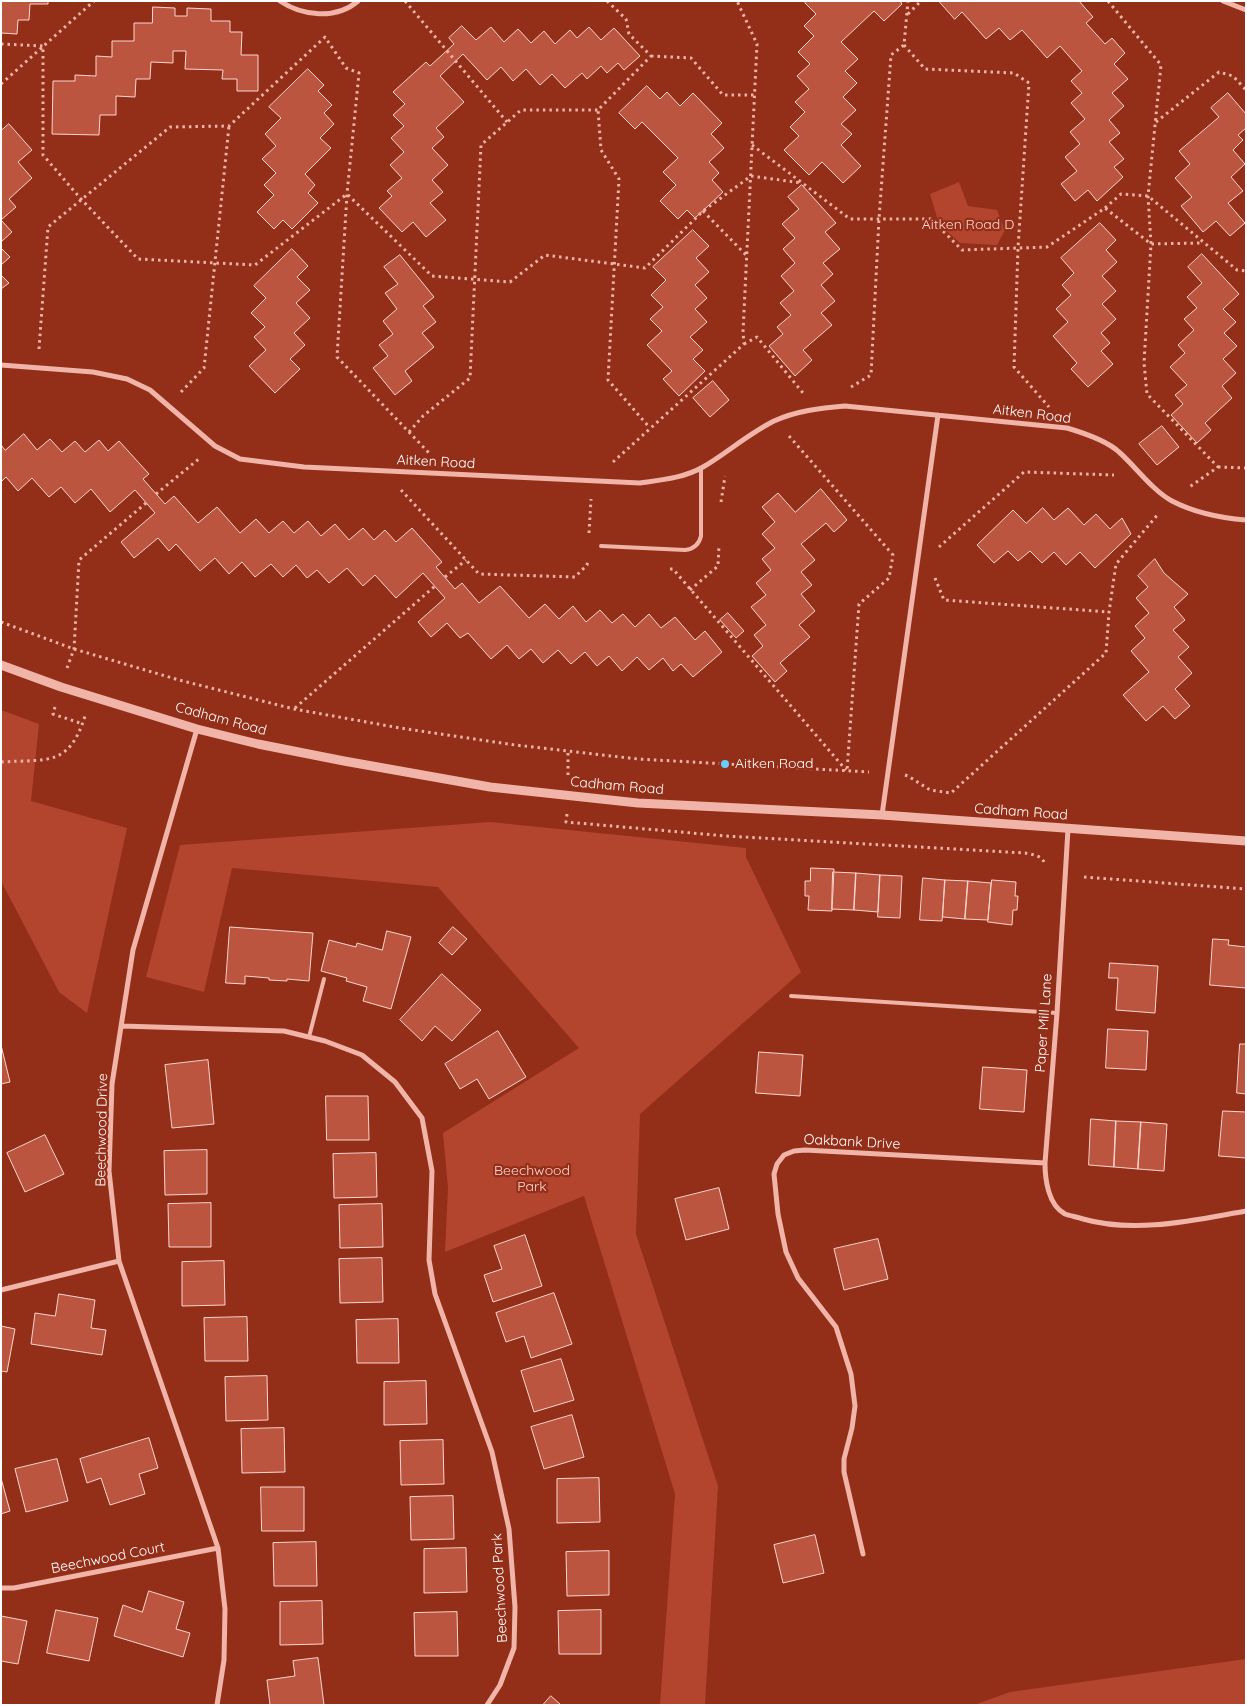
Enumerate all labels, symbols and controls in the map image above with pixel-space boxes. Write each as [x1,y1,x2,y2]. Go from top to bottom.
park label: Aitken Road D [922,217,1014,233]
street label: Aitken Road [992,401,1072,427]
street label: Aitken Road [396,452,476,472]
street label: Cadham Road [173,699,269,739]
place label: Aitken Road [735,756,814,772]
marker: Aitken Road [719,758,731,770]
street label: Cadham Road [570,774,664,798]
street label: Cadham Road [974,800,1068,824]
street label: Paper Mill Lane [1032,973,1056,1073]
street label: Beechwood Drive [93,1073,111,1187]
street label: Oakbank Drive [803,1131,901,1153]
park label: Beechwood Park [494,1163,570,1196]
street label: Beechwood Park [489,1533,511,1643]
street label: Beechwood Court [50,1539,166,1577]

